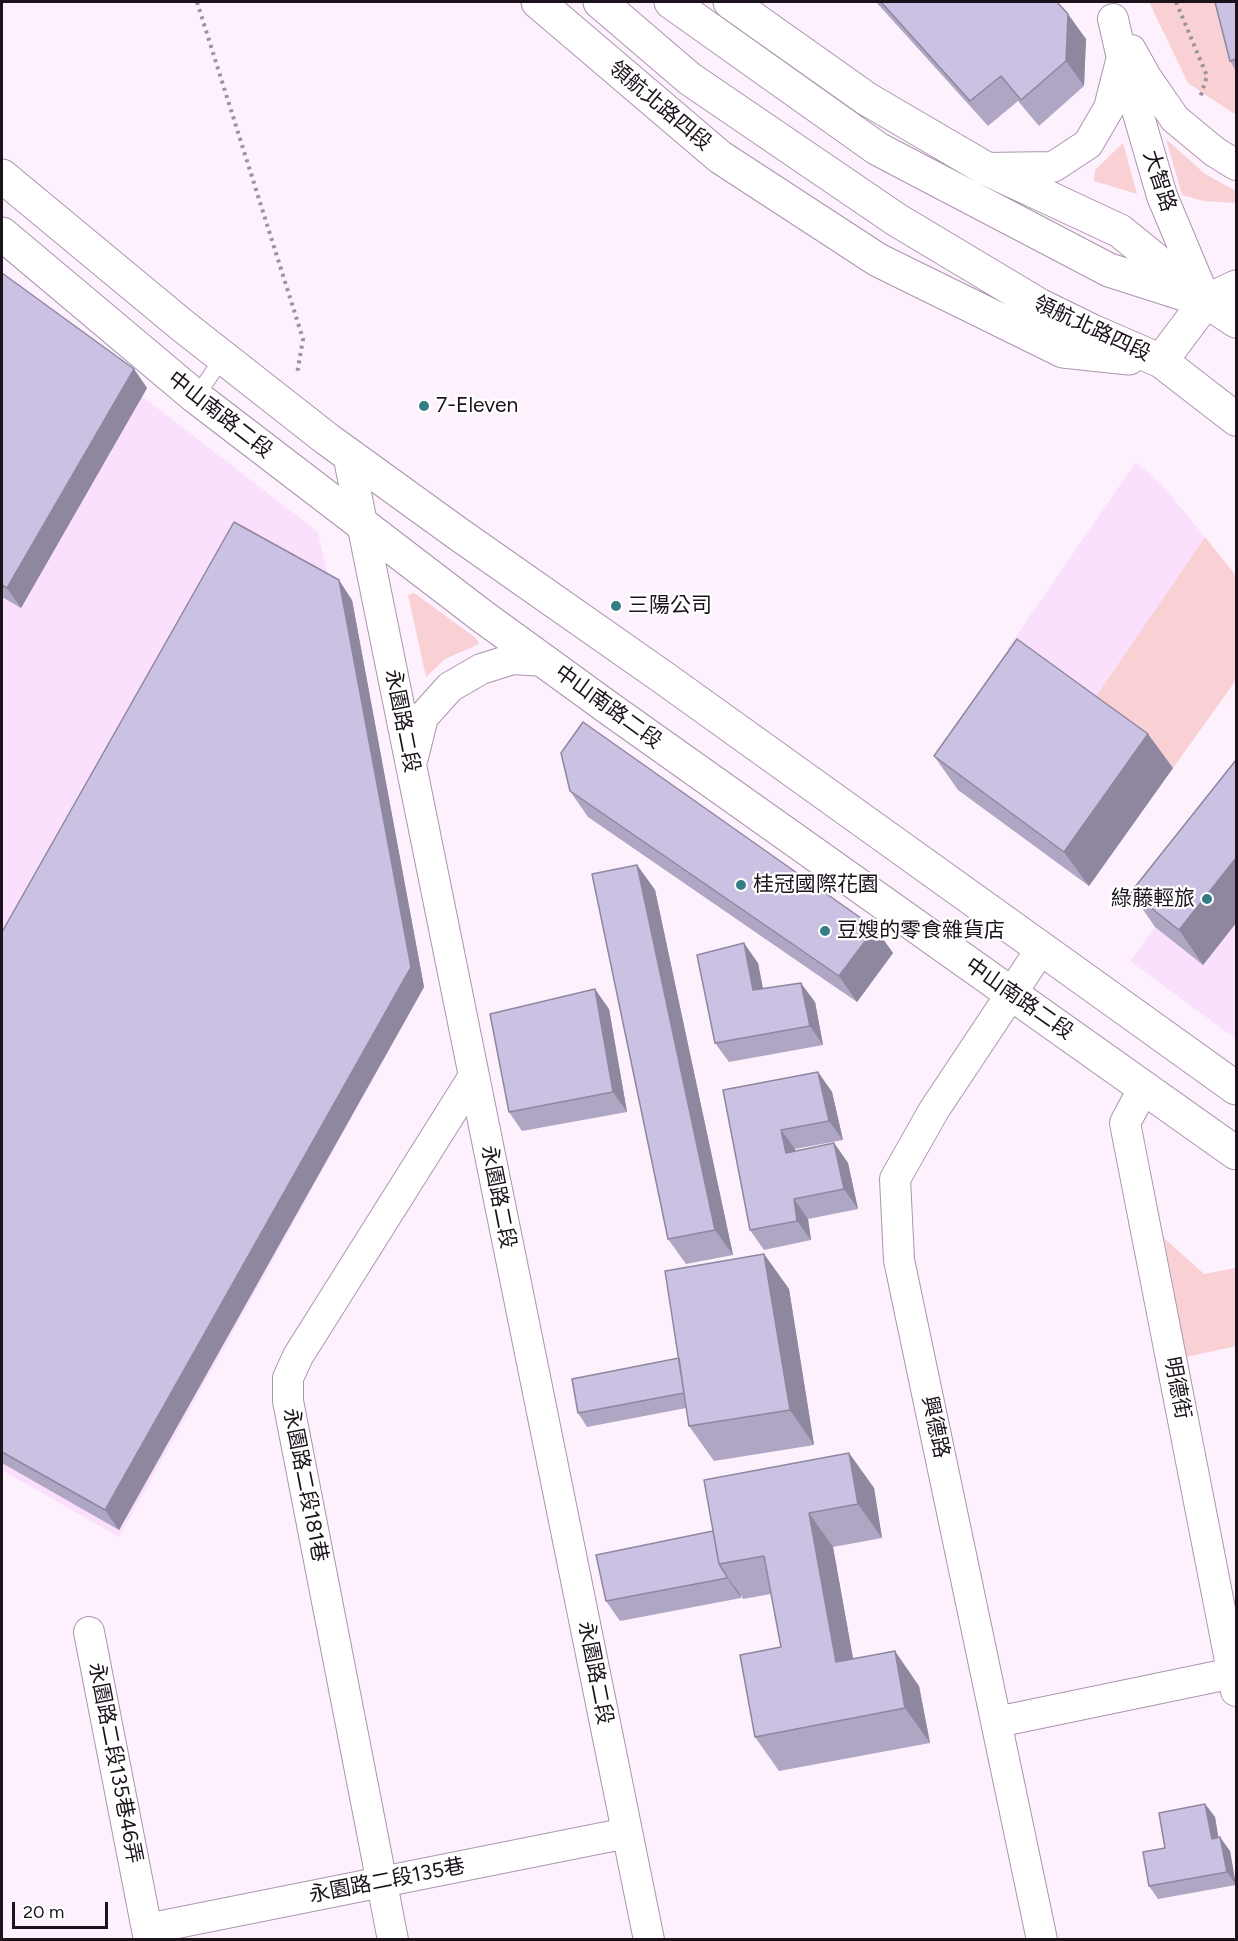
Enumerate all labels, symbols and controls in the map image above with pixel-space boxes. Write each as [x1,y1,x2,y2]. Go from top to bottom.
street label: 領航北路四段 [604,56,716,156]
street label: 大智路 [1137,147,1181,215]
street label: 領航北路四段 [1030,291,1154,367]
street label: 中山南路二段 [163,366,277,464]
place label: 7-Eleven [436,393,518,419]
marker: 7-Eleven [417,399,431,413]
place label: 三陽公司 [628,593,712,619]
marker: 三陽公司 [609,599,623,613]
street label: 中山南路二段 [550,660,666,754]
street label: 永園路二段 [380,667,424,775]
place label: 桂冠國際花園 [753,872,879,898]
marker: 桂冠國際花園 [734,878,748,892]
place label: 綠藤輕旅 [1111,886,1195,912]
marker: 綠藤輕旅 [1200,892,1214,906]
place label: 豆嫂的零食雜貨店 [837,918,1005,944]
marker: 豆嫂的零食雜貨店 [818,924,832,938]
street label: 中山南路二段 [960,953,1078,1045]
street label: 永園路二段 [476,1143,520,1251]
street label: 明德街 [1159,1355,1195,1421]
street label: 興德路 [916,1394,954,1460]
street label: 永園路二段181巷 [278,1406,332,1564]
street label: 永園路二段 [573,1619,617,1727]
street label: 永園路二段135巷46弄 [83,1660,147,1866]
street label: 永園路二段135巷 [307,1854,467,1908]
scale bar [15,1890,111,1928]
text: 20 m [23,1901,64,1923]

